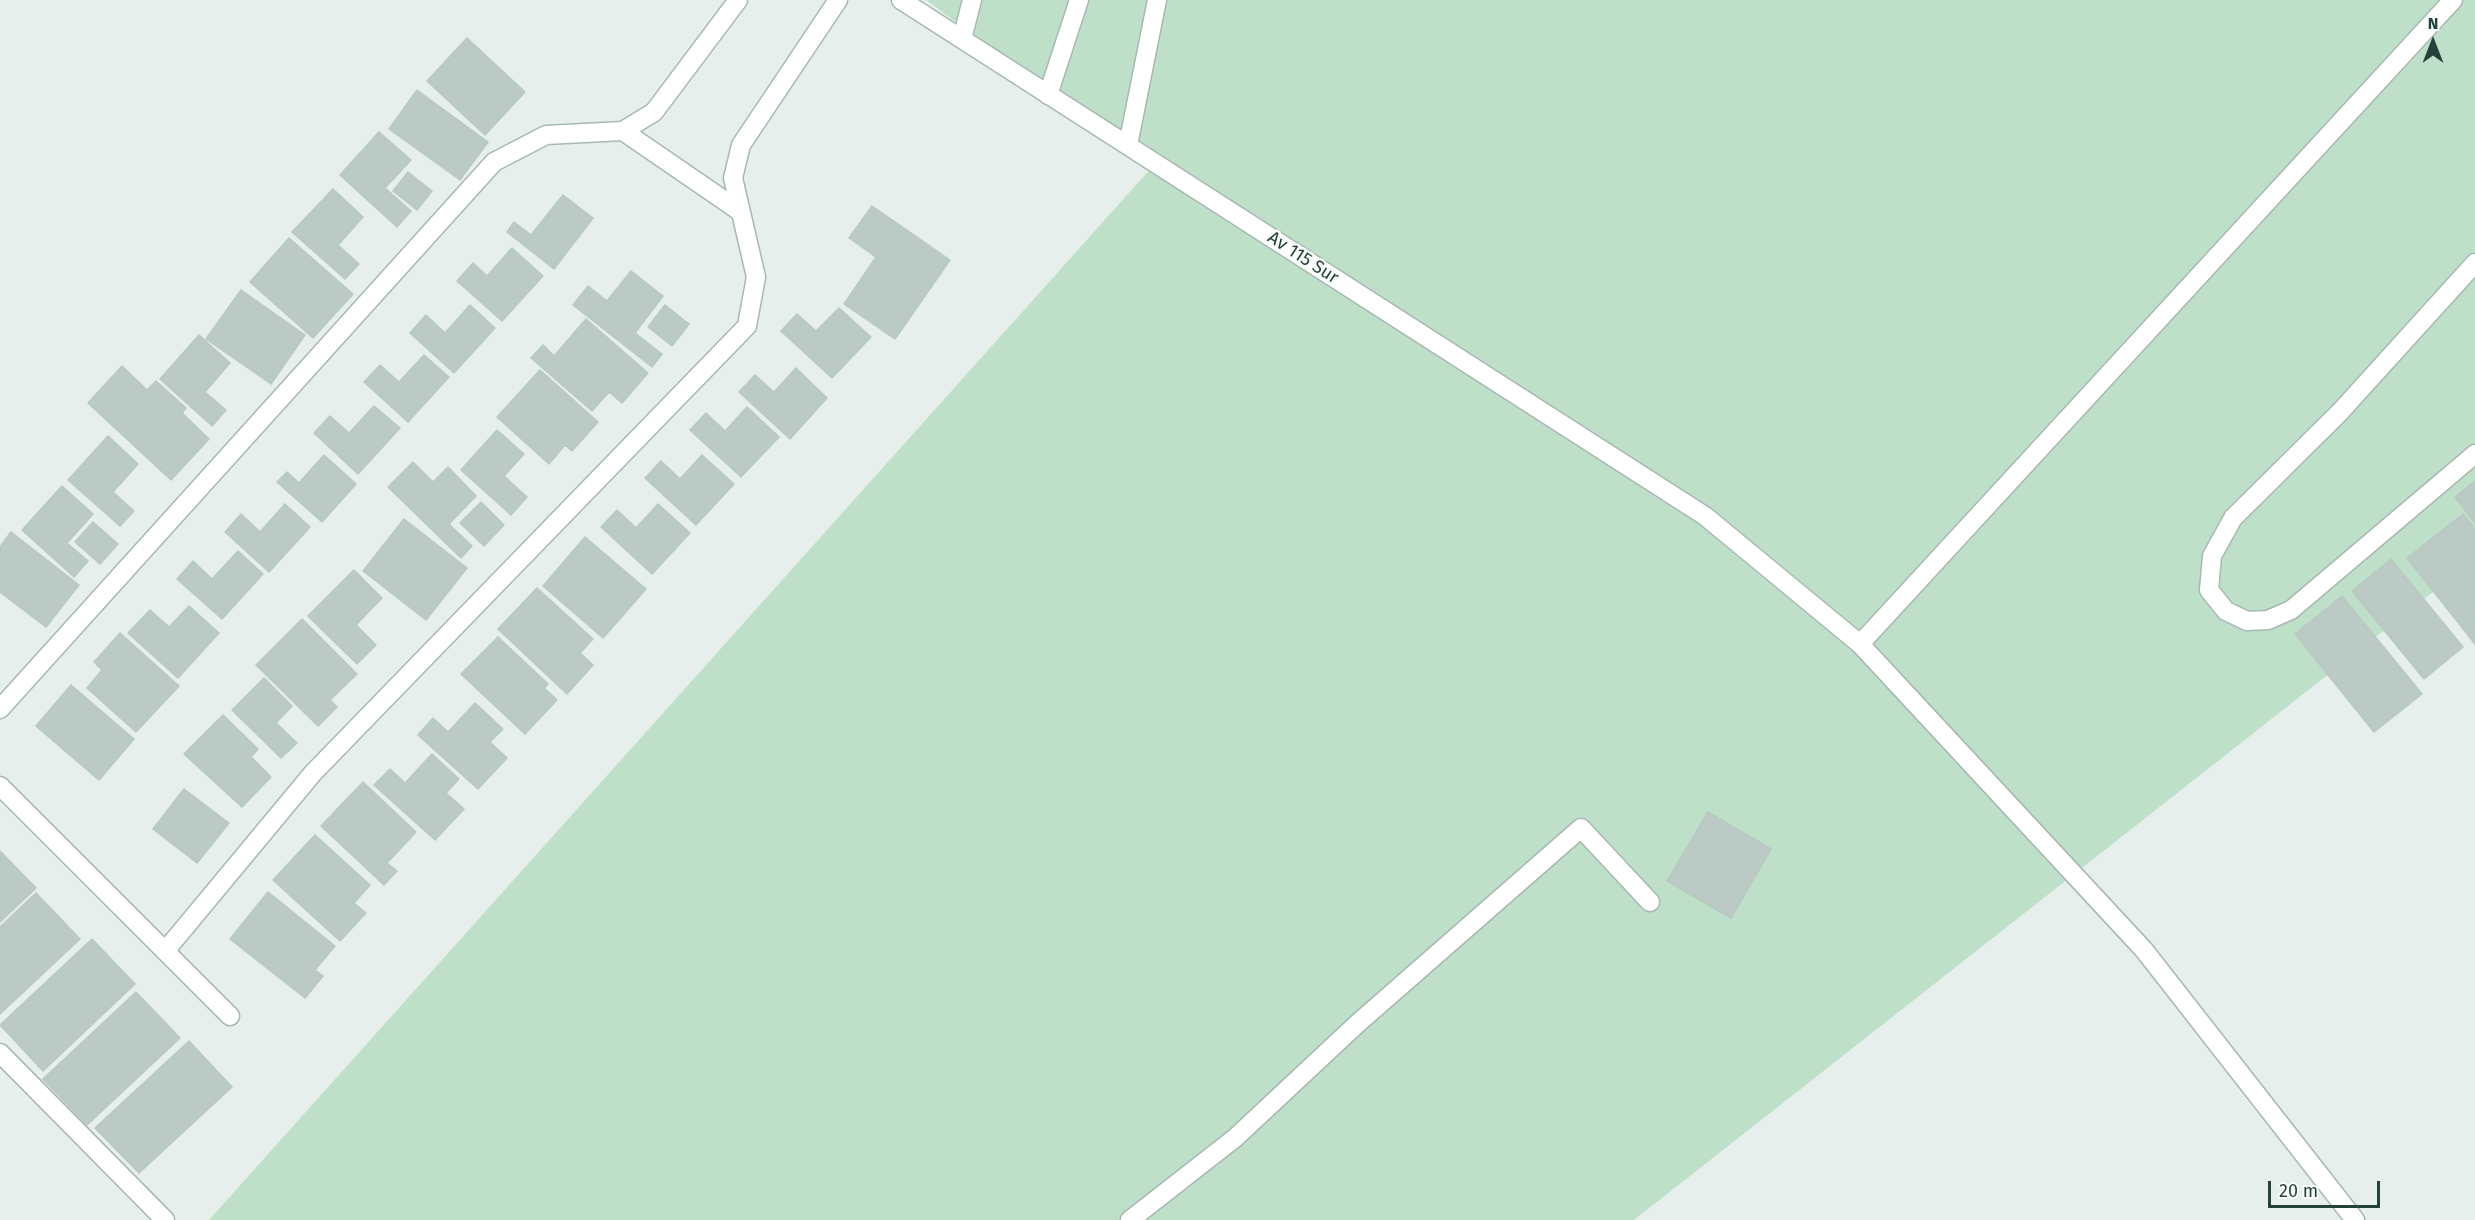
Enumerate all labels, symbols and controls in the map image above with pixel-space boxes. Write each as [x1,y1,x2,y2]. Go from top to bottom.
north arrow [2403,12,2463,72]
text: N [2428,14,2438,33]
street label: Av 115 Sur [1263,227,1343,289]
scale bar [2271,1169,2384,1207]
text: 20 m [2279,1180,2318,1202]

